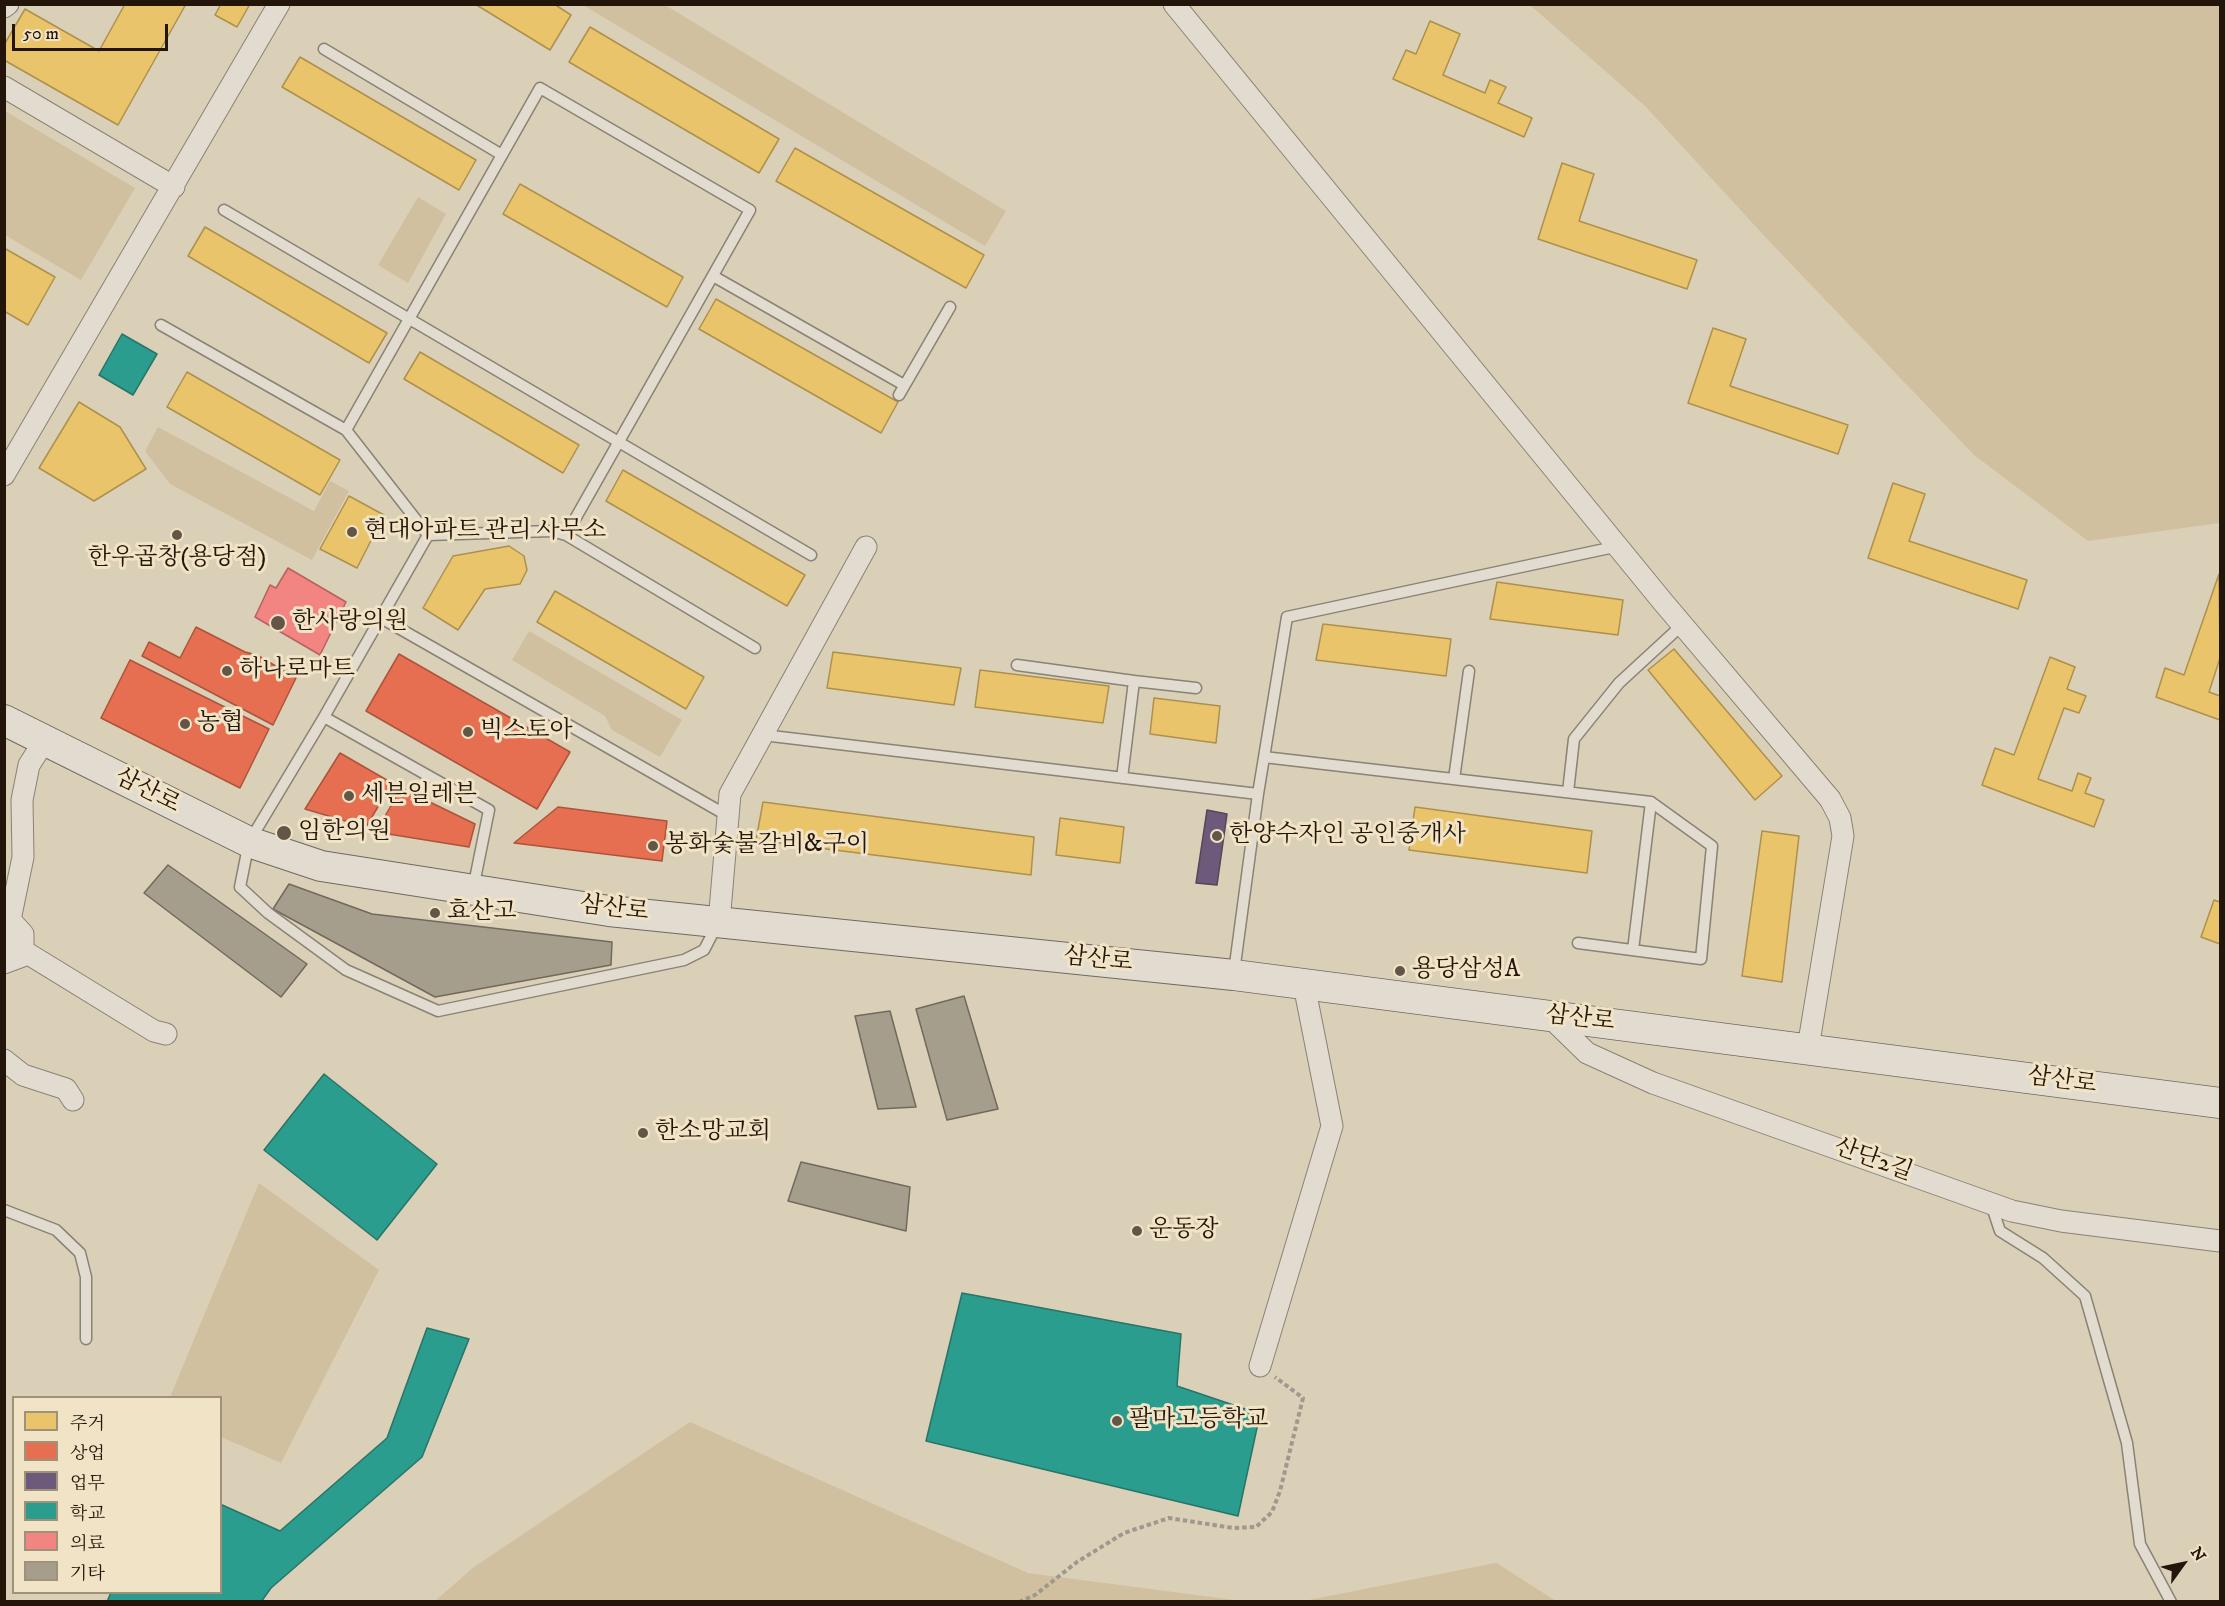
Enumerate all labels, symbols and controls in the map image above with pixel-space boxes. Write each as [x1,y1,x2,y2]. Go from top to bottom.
scale bar [15,12,171,50]
text: 50 m [23,23,59,45]
place label: 현대아파트 관리 사무소 [364,518,606,546]
marker: 현대아파트 관리 사무소 [345,525,359,539]
marker: 한우곱창(용당점) [170,528,184,542]
place label: 한우곱창(용당점) [88,545,266,573]
place label: 한사랑의원 [292,609,408,637]
marker: 한사랑의원 [269,614,287,632]
place label: 하나로마트 [239,657,355,685]
marker: 하나로마트 [220,664,234,678]
place label: 농협 [197,710,243,738]
marker: 농협 [178,717,192,731]
place label: 빅스토아 [480,718,573,746]
marker: 빅스토아 [461,725,475,739]
street label: 삼산로 [109,763,185,821]
place label: 세븐일레븐 [361,782,477,810]
marker: 세븐일레븐 [342,789,356,803]
place label: 임한의원 [298,819,391,847]
place label: 한양수자인 공인중개사 [1229,822,1466,850]
marker: 임한의원 [275,824,293,842]
marker: 한양수자인 공인중개사 [1210,829,1224,843]
place label: 봉화숯불갈비&구이 [665,832,869,860]
marker: 봉화숯불갈비&구이 [646,839,660,853]
street label: 삼산로 [578,891,650,929]
place label: 효산고 [447,899,517,927]
marker: 효산고 [428,906,442,920]
street label: 삼산로 [1062,943,1134,979]
place label: 용당삼성A [1412,957,1520,985]
marker: 용당삼성A [1393,964,1407,978]
street label: 삼산로 [1544,1001,1616,1039]
street label: 삼산로 [2026,1063,2098,1101]
place label: 한소망교회 [655,1119,771,1147]
marker: 한소망교회 [636,1126,650,1140]
street label: 산단2길 [1830,1134,1916,1188]
place label: 운동장 [1149,1217,1219,1245]
marker: 운동장 [1130,1224,1144,1238]
legend [12,1396,222,1594]
place label: 팔마고등학교 [1129,1407,1268,1435]
text: 주거 [70,1413,105,1435]
marker: 팔마고등학교 [1110,1414,1124,1428]
text: 상업 [70,1443,105,1465]
text: 업무 [70,1473,105,1495]
text: 학교 [70,1503,105,1525]
text: 의료 [70,1533,105,1555]
north arrow [2153,1534,2213,1594]
text: N [2186,1543,2210,1565]
text: 기타 [70,1563,105,1585]

